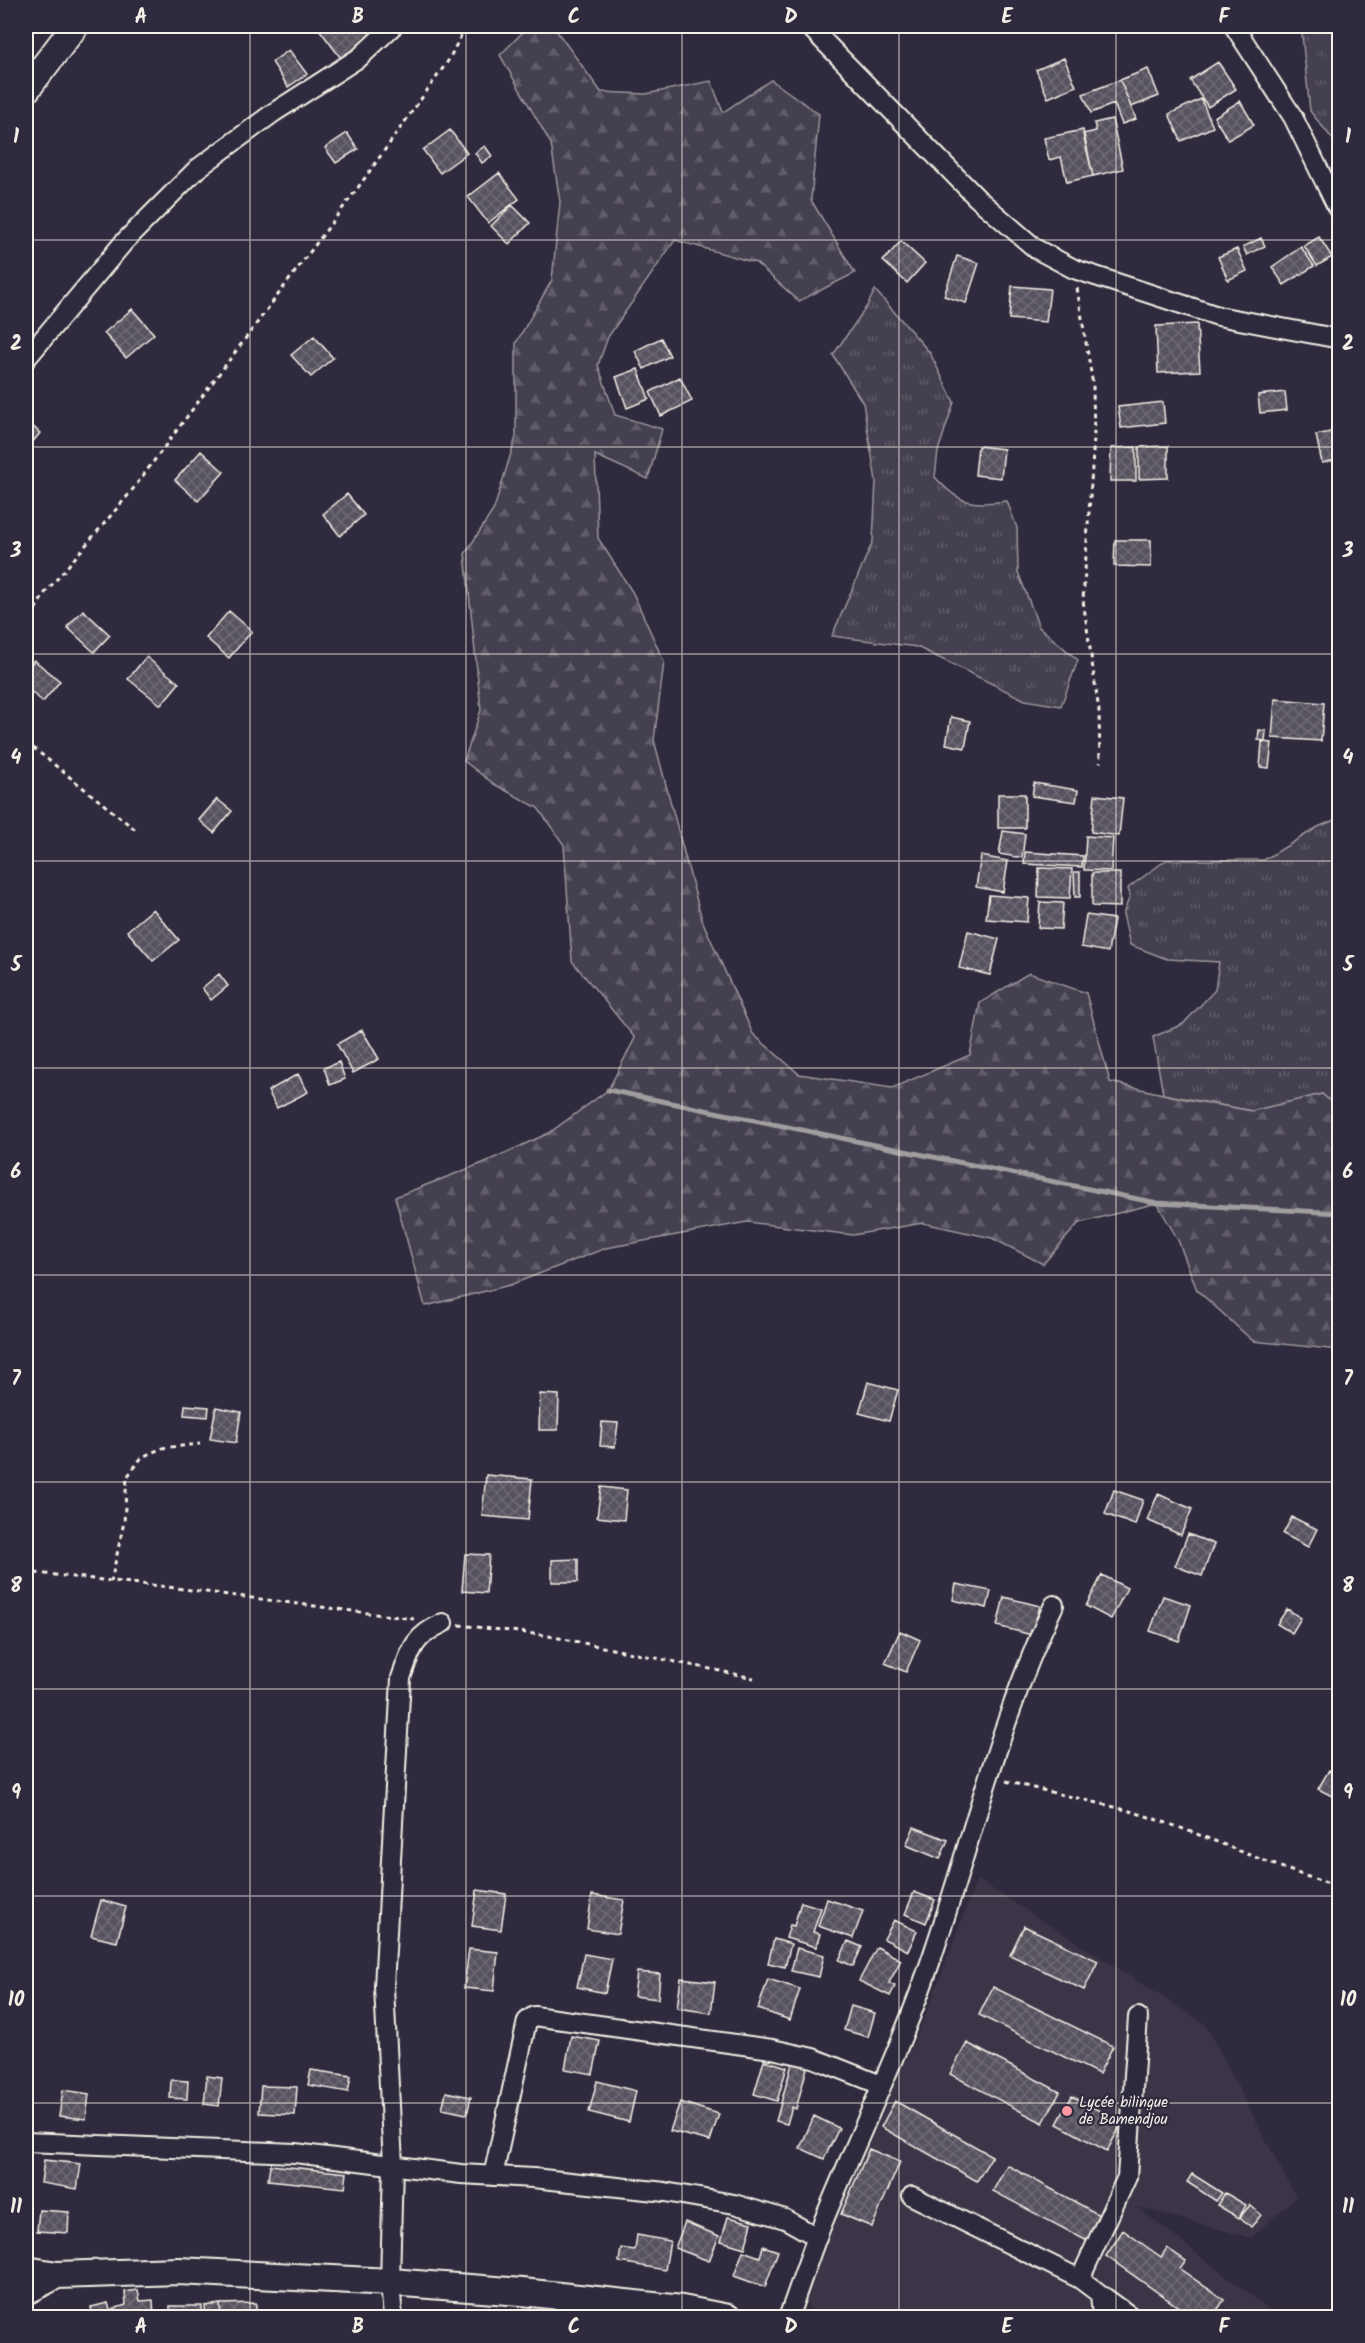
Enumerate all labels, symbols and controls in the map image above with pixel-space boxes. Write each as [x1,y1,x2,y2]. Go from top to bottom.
text: A [135,2,147,34]
text: B [352,2,364,34]
text: C [568,2,580,34]
text: D [784,2,798,34]
text: E [1001,2,1013,34]
text: F [1219,2,1231,34]
text: 1 [13,122,19,154]
text: 1 [1345,122,1351,154]
text: 2 [10,329,22,361]
text: 2 [1342,329,1354,361]
text: 3 [10,536,22,568]
text: 3 [1342,536,1354,568]
text: 4 [11,743,22,775]
text: 4 [1343,743,1354,775]
text: 5 [10,950,23,982]
text: 5 [1342,950,1355,982]
text: 6 [11,1157,22,1189]
text: 6 [1343,1157,1354,1189]
text: 7 [11,1364,21,1396]
text: 7 [1343,1364,1353,1396]
text: 8 [10,1571,22,1603]
text: 8 [1342,1571,1354,1603]
text: 9 [11,1778,21,1810]
text: 9 [1343,1778,1353,1810]
text: 10 [8,1985,25,2017]
text: 10 [1340,1985,1357,2017]
place label: Lycée bilingue de Bamendjou [1079,2091,1168,2132]
marker: Lycée bilingue de Bamendjou [1060,2104,1074,2118]
text: 11 [10,2192,22,2224]
text: 11 [1342,2192,1354,2224]
text: A [135,2312,147,2343]
text: B [352,2312,364,2343]
text: C [568,2312,580,2343]
text: D [784,2312,798,2343]
text: E [1001,2312,1013,2343]
text: F [1219,2312,1231,2343]

